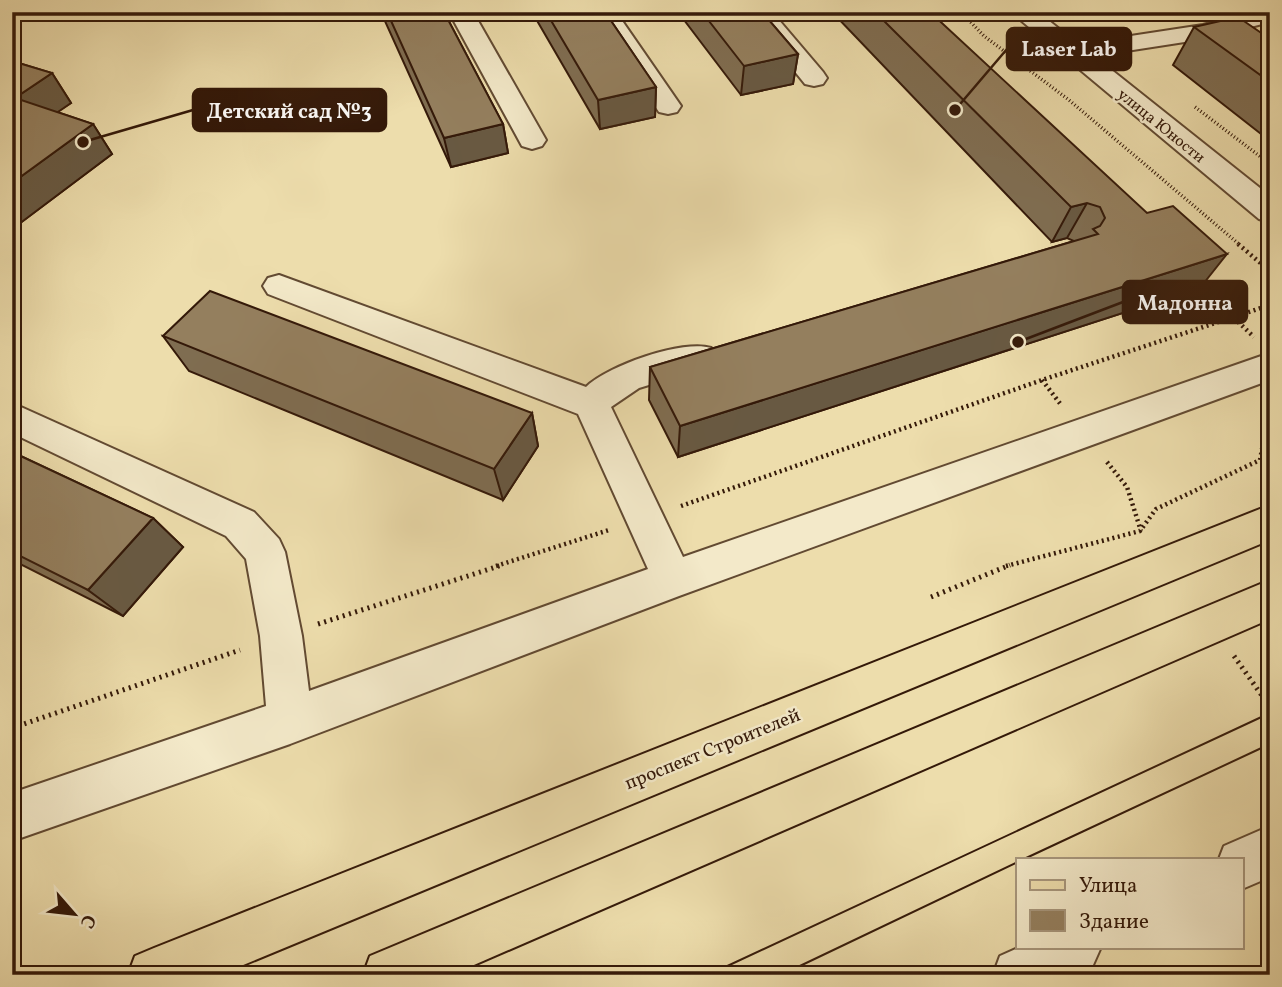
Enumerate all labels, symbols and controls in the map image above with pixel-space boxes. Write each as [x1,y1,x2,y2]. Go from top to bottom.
callout: Laser Lab [1007,28,1131,70]
text: Laser Lab [1021,36,1117,65]
street label: улица Юности [1112,84,1210,169]
callout: Детский сад №3 [193,89,386,131]
text: Детский сад №3 [206,98,372,127]
callout: Мадонна [1123,281,1247,323]
text: Мадонна [1137,290,1233,319]
street label: проспект Строителей [621,703,804,797]
legend [1016,858,1244,948]
text: Улица [1079,872,1137,901]
north arrow [38,878,108,948]
text: Здание [1079,908,1149,937]
text: С [73,910,102,933]

